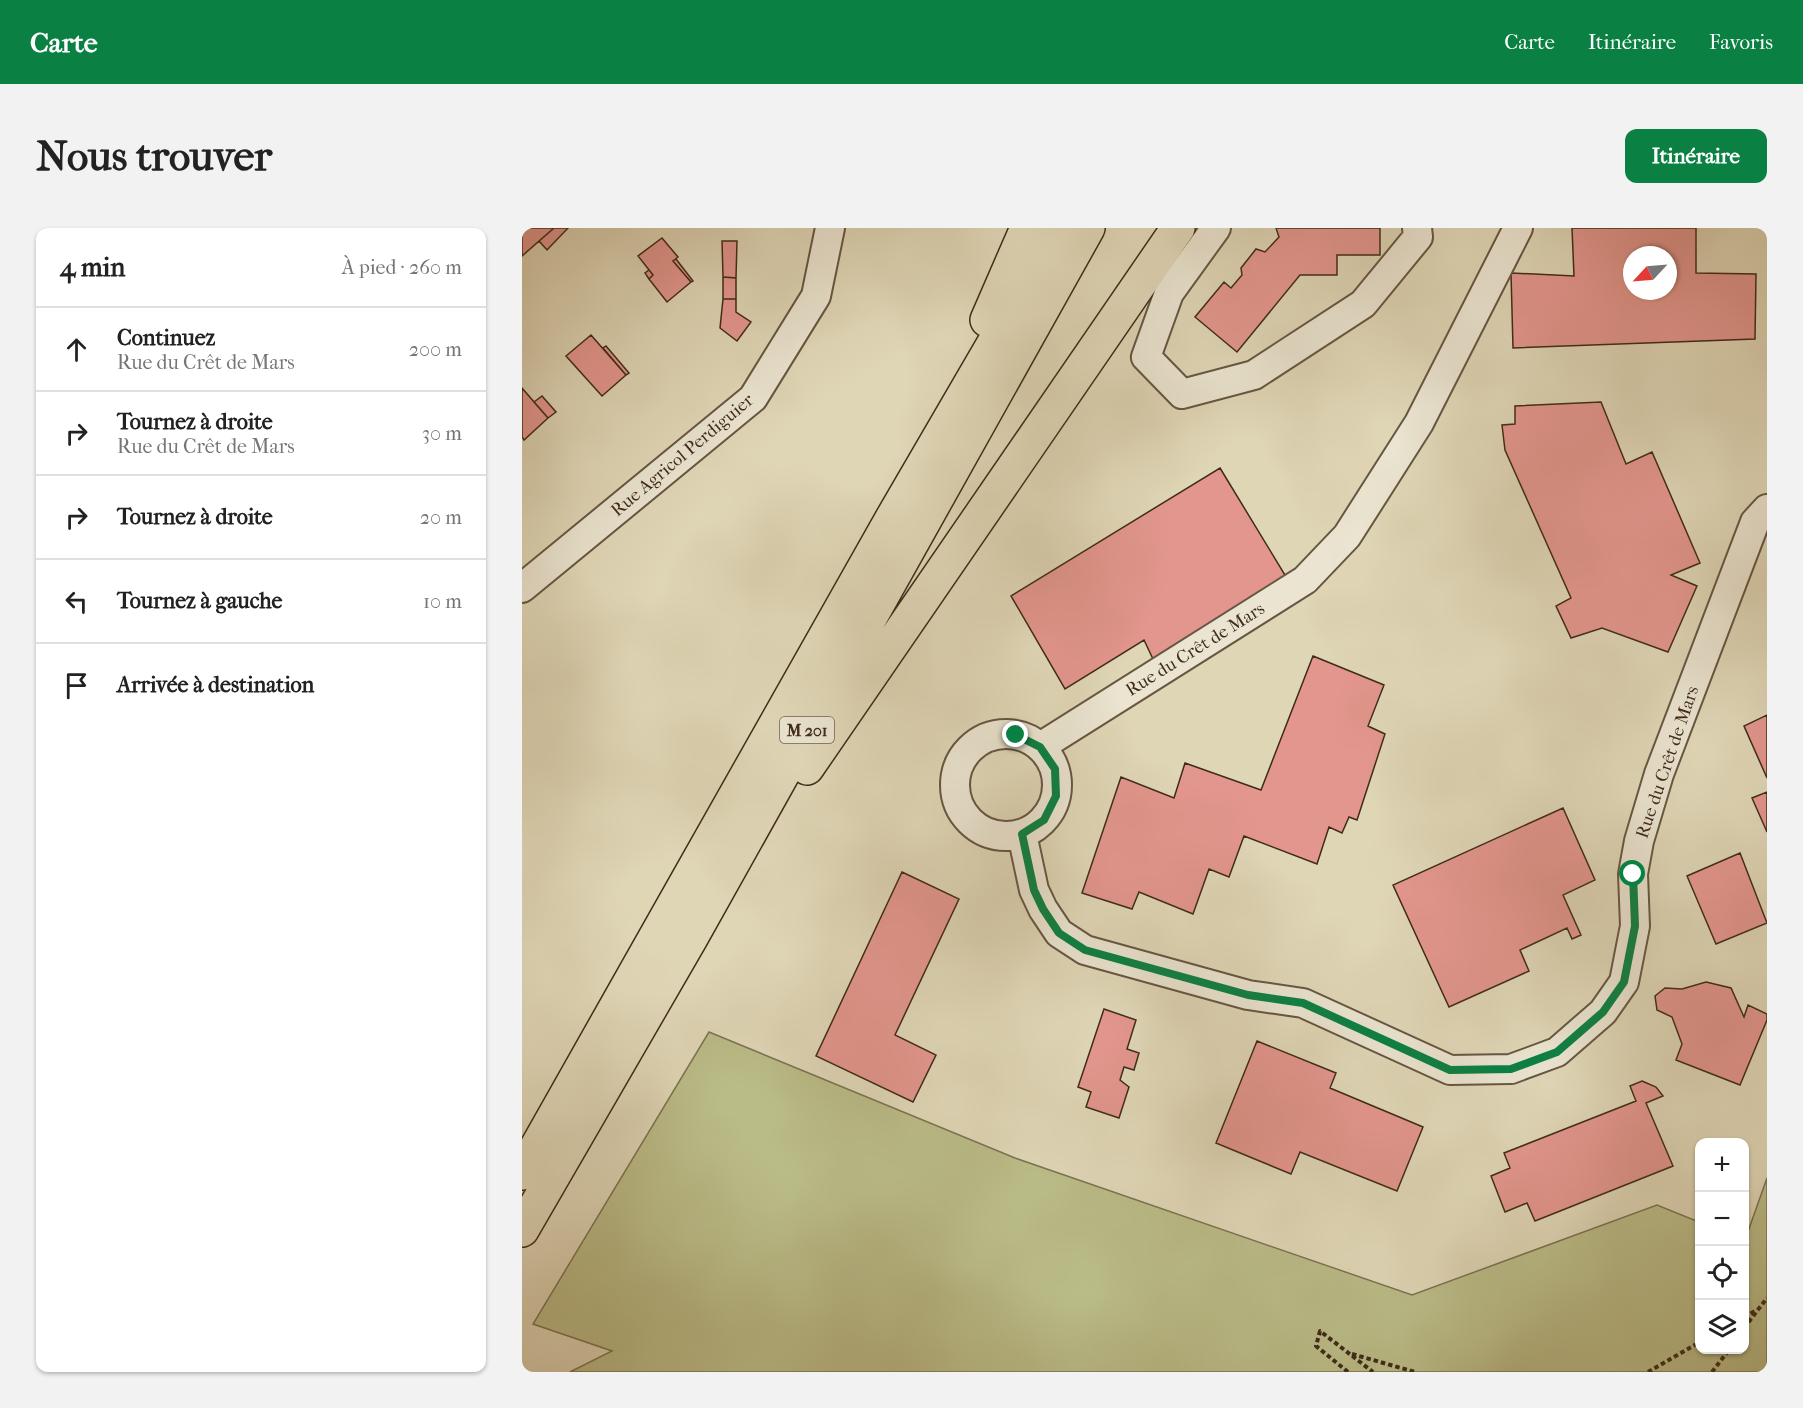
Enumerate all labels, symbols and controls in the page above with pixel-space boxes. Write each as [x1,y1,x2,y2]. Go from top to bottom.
text: Carte [30,26,98,59]
text: Carte [1504,30,1555,54]
text: Itinéraire [1588,30,1676,54]
text: Favoris [1709,30,1773,54]
button: Itinéraire [1625,129,1767,183]
text: Nous trouver [36,132,272,181]
north arrow [1623,246,1677,300]
text: 4 min [60,252,125,283]
text: À pied · 260 m [342,256,462,279]
text: Continuez [117,325,215,351]
icon: ahead [60,333,93,366]
text: 200 m [409,338,462,361]
text: Rue du Crêt de Mars [117,351,295,374]
street label: Rue Agricol Perdiguier [607,389,758,521]
text: Tournez à droite [117,409,273,435]
icon: right [60,417,93,450]
text: 30 m [422,422,462,445]
text: Rue du Crêt de Mars [117,435,295,458]
icon: right [60,501,93,534]
text: Tournez à droite [117,504,273,530]
text: 20 m [420,506,462,529]
icon: left [60,585,93,618]
text: Tournez à gauche [117,588,282,614]
text: 10 m [423,590,462,613]
street label: Rue du Crêt de Mars [1122,598,1269,701]
icon: arrive [60,669,93,702]
text: Arrivée à destination [117,672,314,698]
street label: Rue du Crêt de Mars [1632,683,1704,841]
road number: M 201 [780,717,834,743]
route end [1002,721,1028,747]
route start [1619,860,1645,886]
map controls [1695,1138,1749,1354]
button: + [1695,1138,1749,1192]
button: − [1695,1192,1749,1246]
button: locate [1695,1246,1749,1300]
button: layers [1695,1300,1749,1354]

